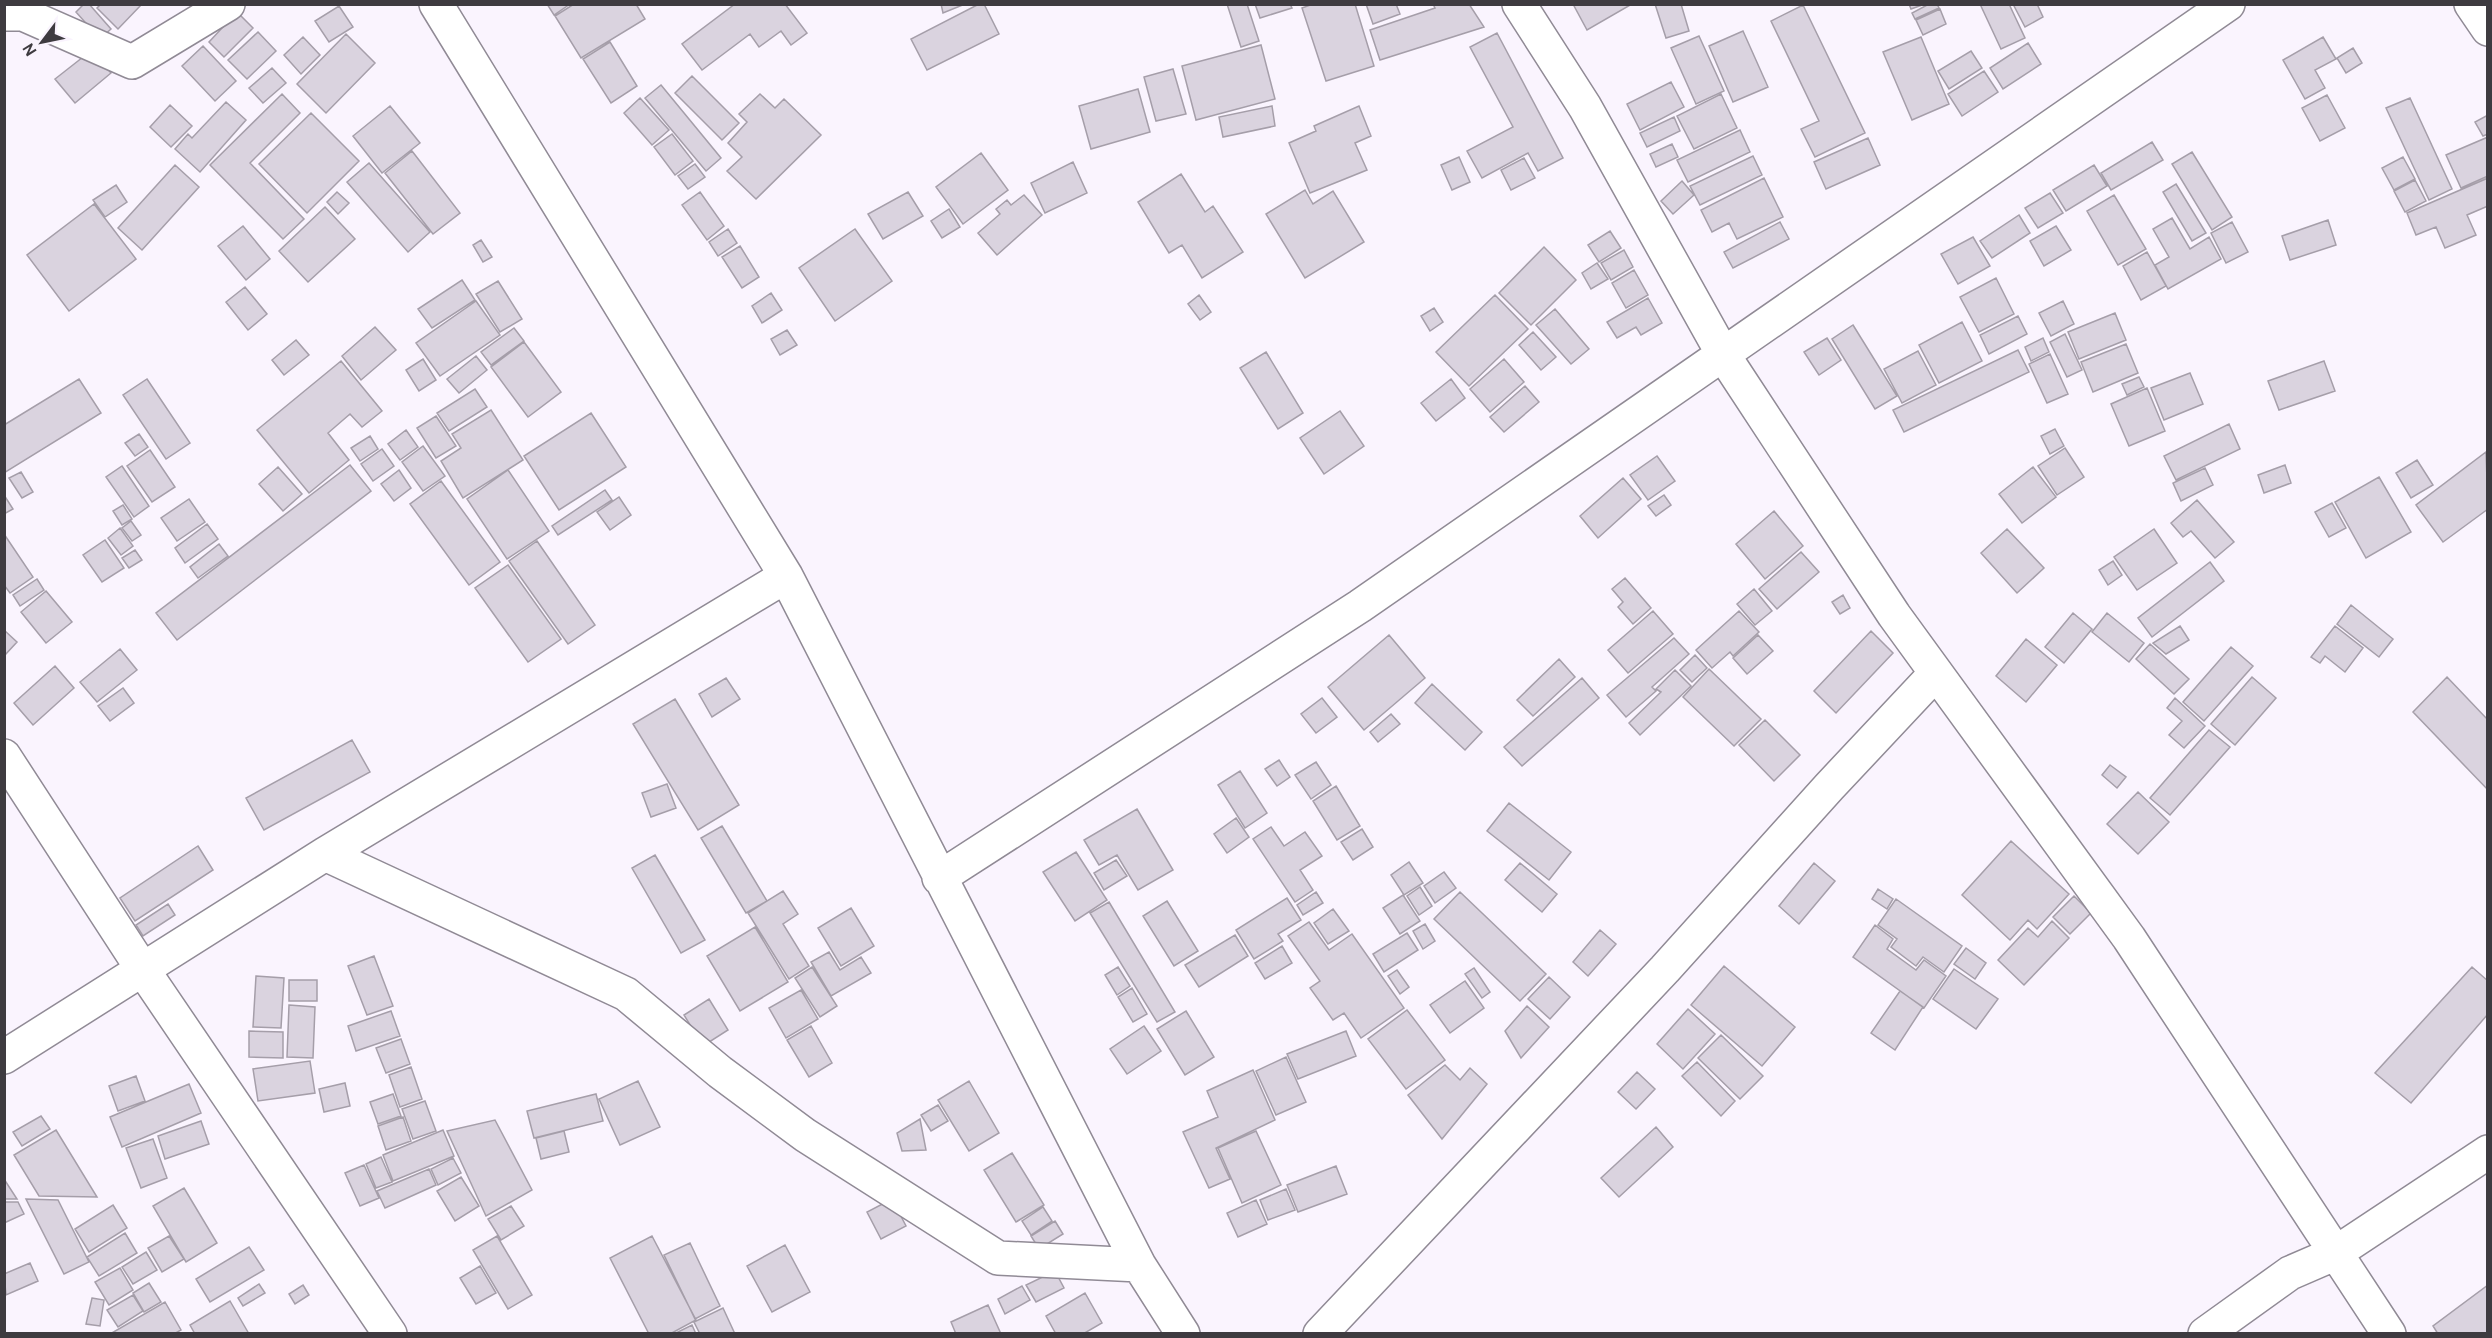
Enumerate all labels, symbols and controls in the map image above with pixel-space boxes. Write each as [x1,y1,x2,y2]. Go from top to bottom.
north arrow [12,12,72,72]
text: N [19,40,41,60]

